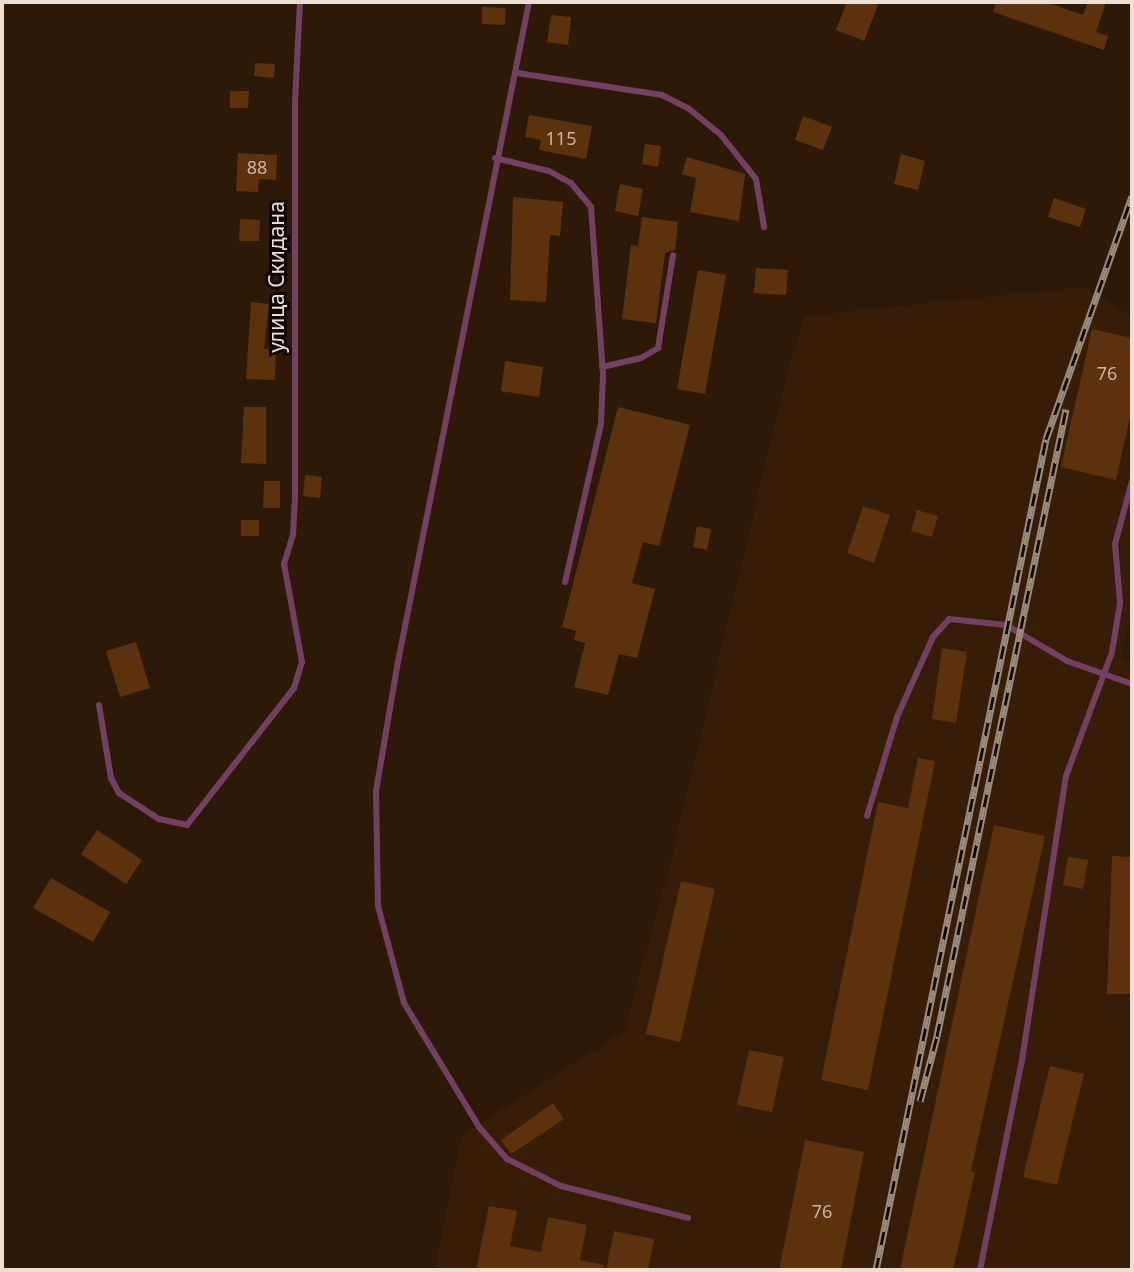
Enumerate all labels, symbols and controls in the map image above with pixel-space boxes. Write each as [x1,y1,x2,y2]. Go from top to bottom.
house number: 115 [546,127,576,149]
house number: 88 [247,156,267,178]
street label: улица Скидана [263,201,289,353]
house number: 76 [1097,362,1117,384]
house number: 76 [812,1200,832,1222]

